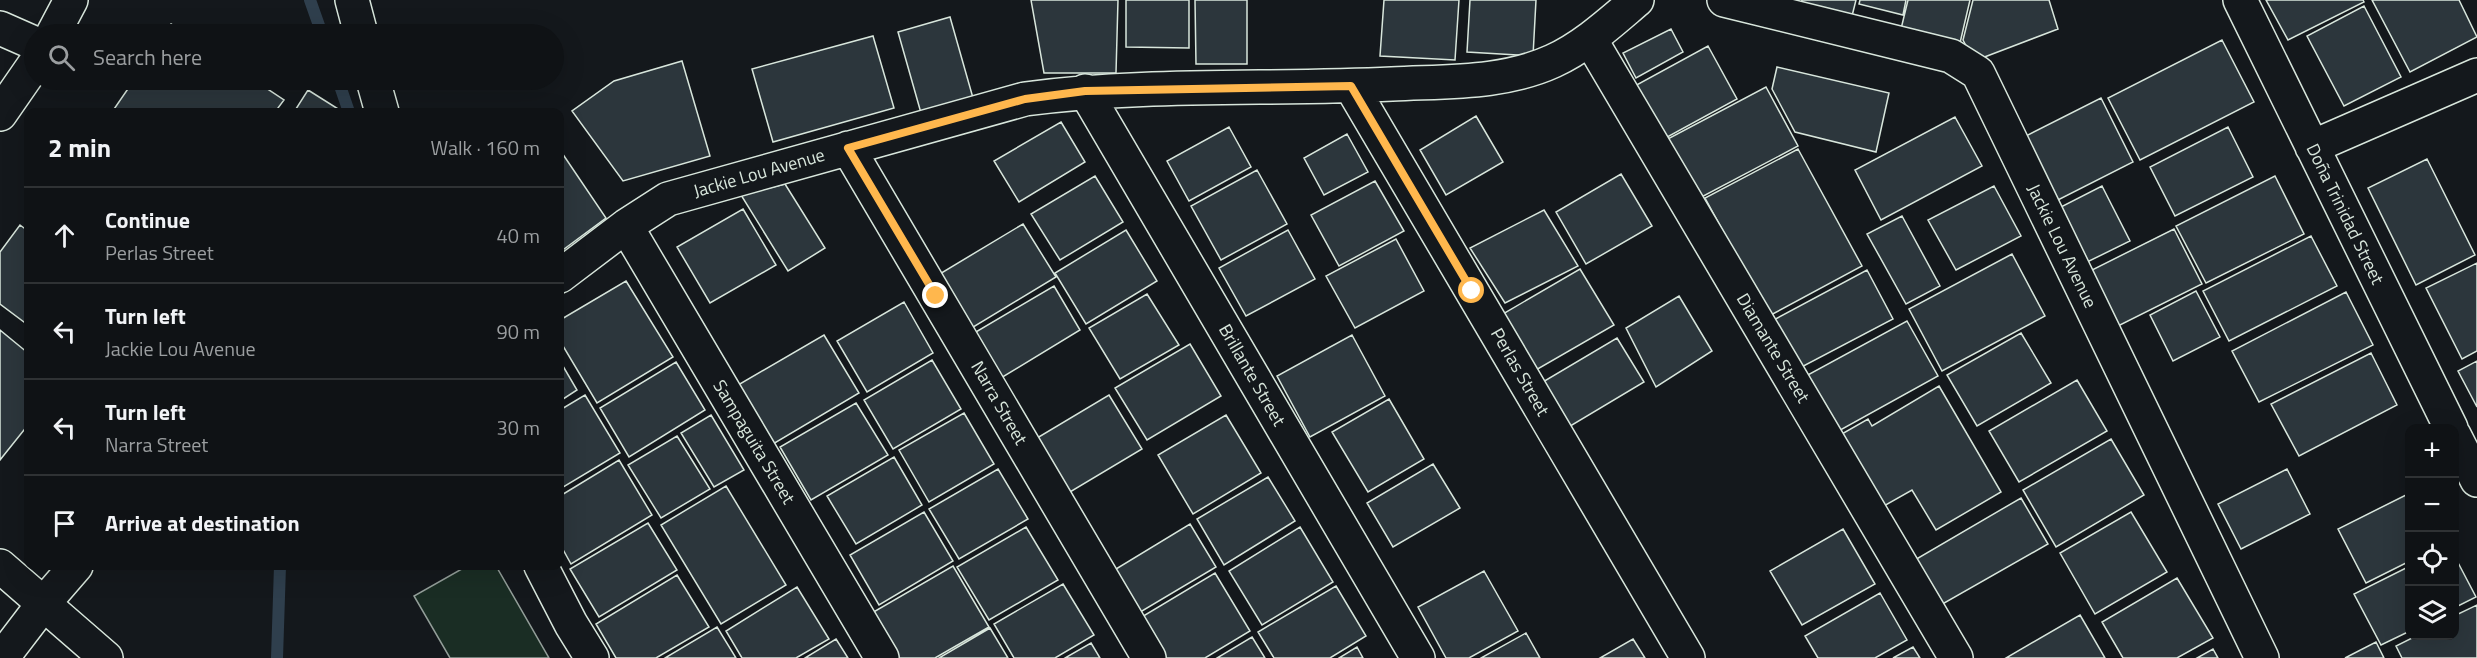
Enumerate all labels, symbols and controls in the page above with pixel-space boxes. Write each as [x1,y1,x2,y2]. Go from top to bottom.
search box [24,24,564,90]
text: Search here [93,40,202,74]
icon: search [45,41,78,74]
text: 2 min [48,128,111,167]
text: Walk · 160 m [431,132,540,163]
street label: Doña Trinidad Street [2300,139,2392,289]
street label: Jackie Lou Avenue [690,141,828,204]
street label: Jackie Lou Avenue [2021,179,2104,313]
text: Continue [105,203,190,237]
icon: ahead [48,219,81,252]
text: 40 m [496,220,540,251]
text: Perlas Street [105,237,214,268]
route start [1458,277,1484,303]
route end [922,282,948,308]
street label: Diamante Street [1730,288,1817,408]
text: Turn left [105,299,186,333]
icon: left [48,315,81,348]
text: 90 m [496,316,540,347]
street label: Brillante Street [1212,319,1293,431]
street label: Perlas Street [1484,323,1557,421]
text: Jackie Lou Avenue [105,333,256,364]
street label: Narra Street [964,356,1035,450]
street label: Sampaguita Street [707,374,803,510]
text: Turn left [105,395,186,429]
icon: left [48,411,81,444]
text: 30 m [496,412,540,443]
map controls [2405,424,2459,640]
button: + [2405,424,2459,478]
text: Narra Street [105,429,208,460]
button: − [2405,478,2459,532]
text: Arrive at destination [105,506,300,540]
icon: arrive [48,507,81,540]
button: locate [2405,532,2459,586]
button: layers [2405,586,2459,640]

